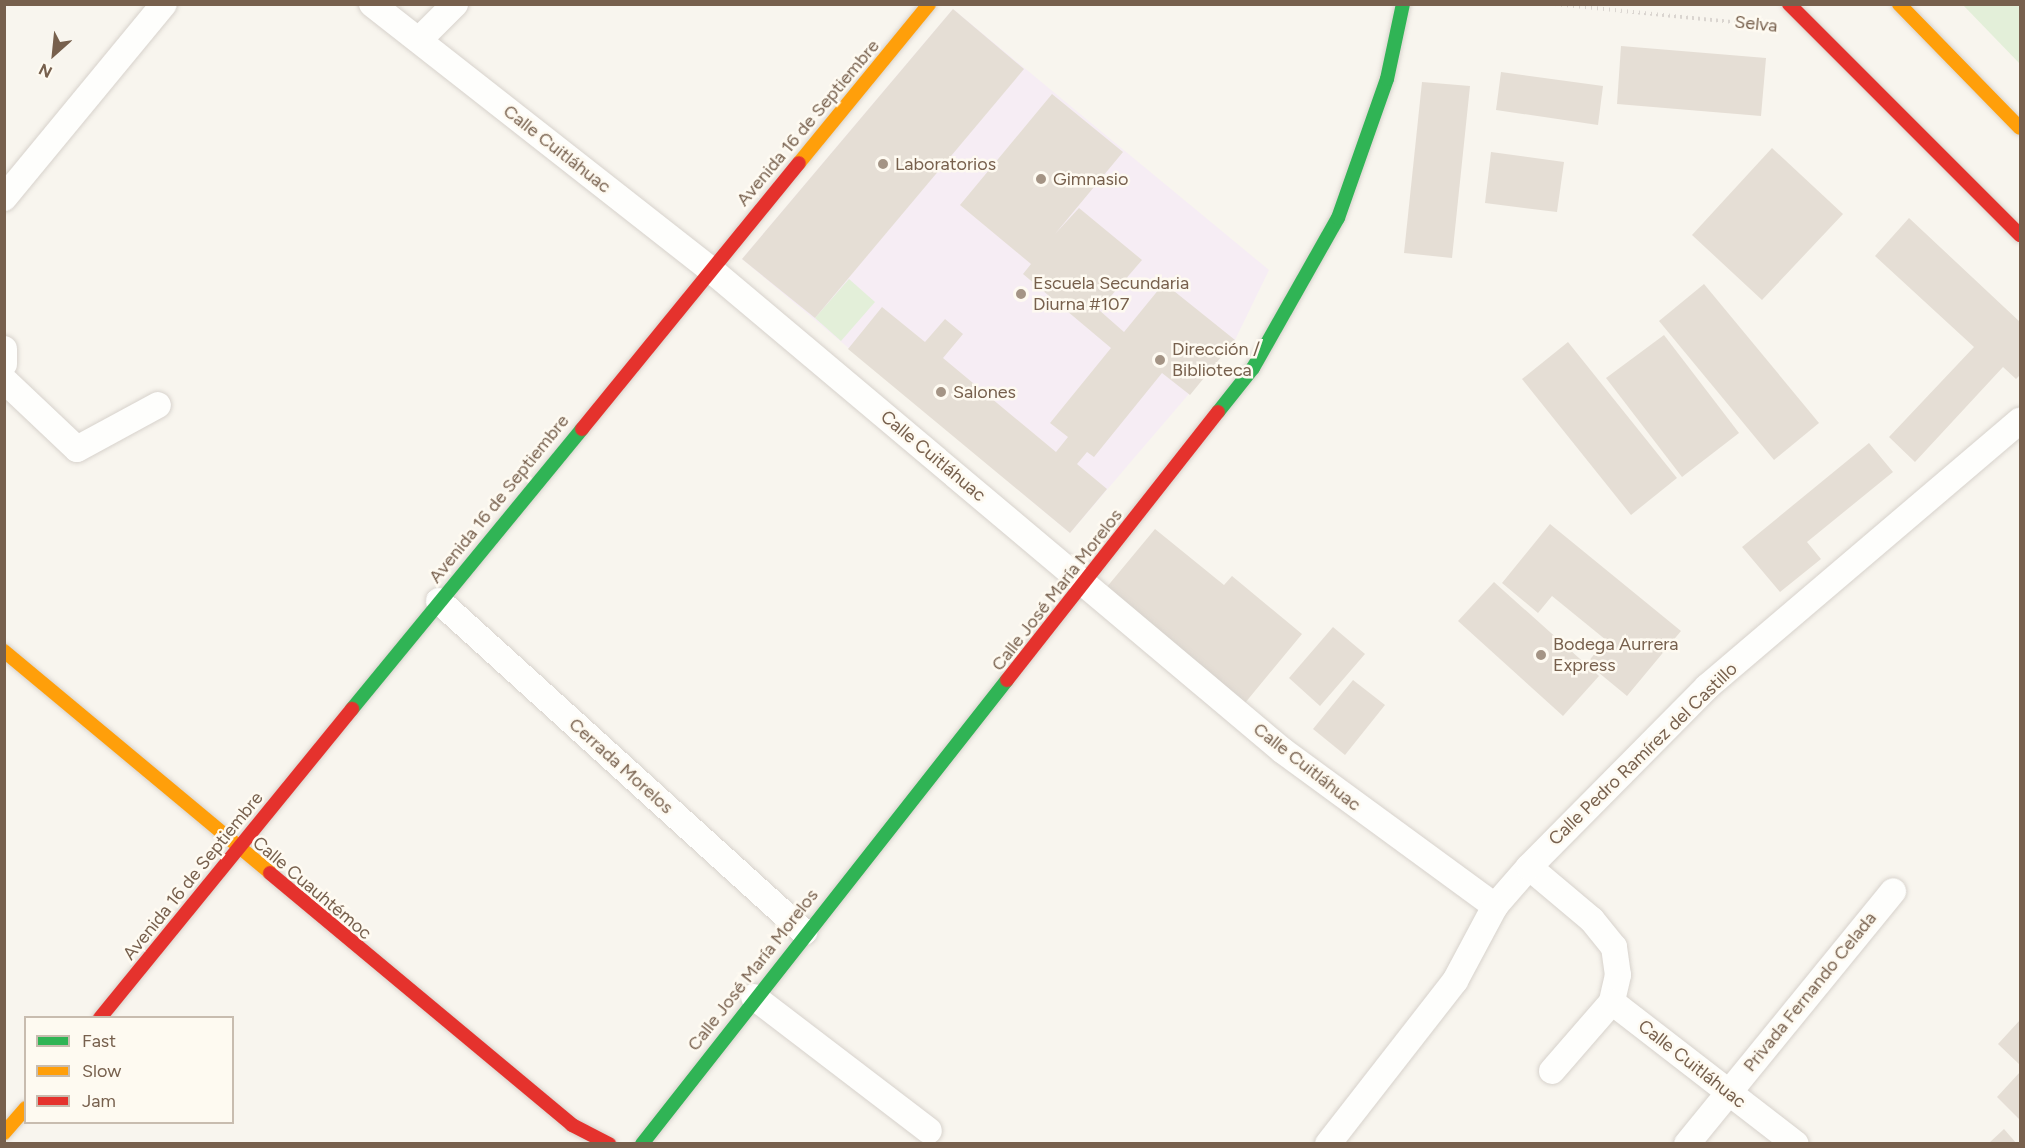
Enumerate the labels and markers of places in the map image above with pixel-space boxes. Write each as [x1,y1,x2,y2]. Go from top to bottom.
place label: Laboratorios [895,153,996,175]
marker: Laboratorios [876,157,890,171]
place label: Gimnasio [1053,168,1128,190]
marker: Gimnasio [1034,172,1048,186]
place label: Escuela Secundaria Diurna #107 [1033,273,1189,316]
marker: Escuela Secundaria Diurna #107 [1014,287,1028,301]
place label: Dirección / Biblioteca [1172,339,1260,382]
marker: Dirección / Biblioteca [1153,353,1167,367]
place label: Salones [953,381,1016,403]
marker: Salones [934,385,948,399]
place label: Bodega Aurrera Express [1553,634,1678,676]
marker: Bodega Aurrera Express [1534,648,1548,662]

